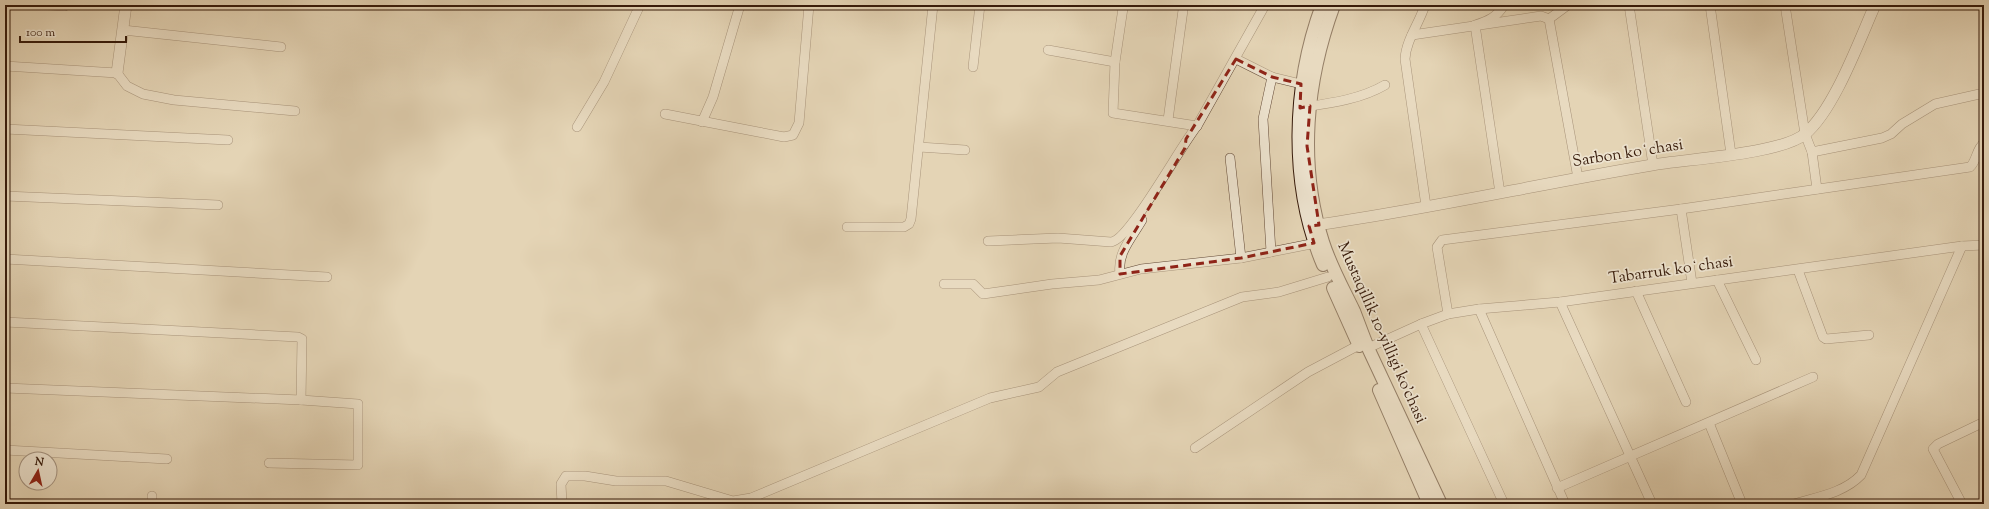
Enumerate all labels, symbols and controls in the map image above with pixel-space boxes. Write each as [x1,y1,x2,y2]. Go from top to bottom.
scale bar [20,18,126,44]
text: 100 m [26,24,55,42]
street label: Sarbon koʻchasi [1571,134,1685,174]
street label: Mustaqillik 10-yilligi ko'chasi [1331,239,1432,428]
street label: Tabarruk koʻchasi [1607,251,1735,291]
north arrow [18,451,58,491]
text: N [33,453,45,471]

